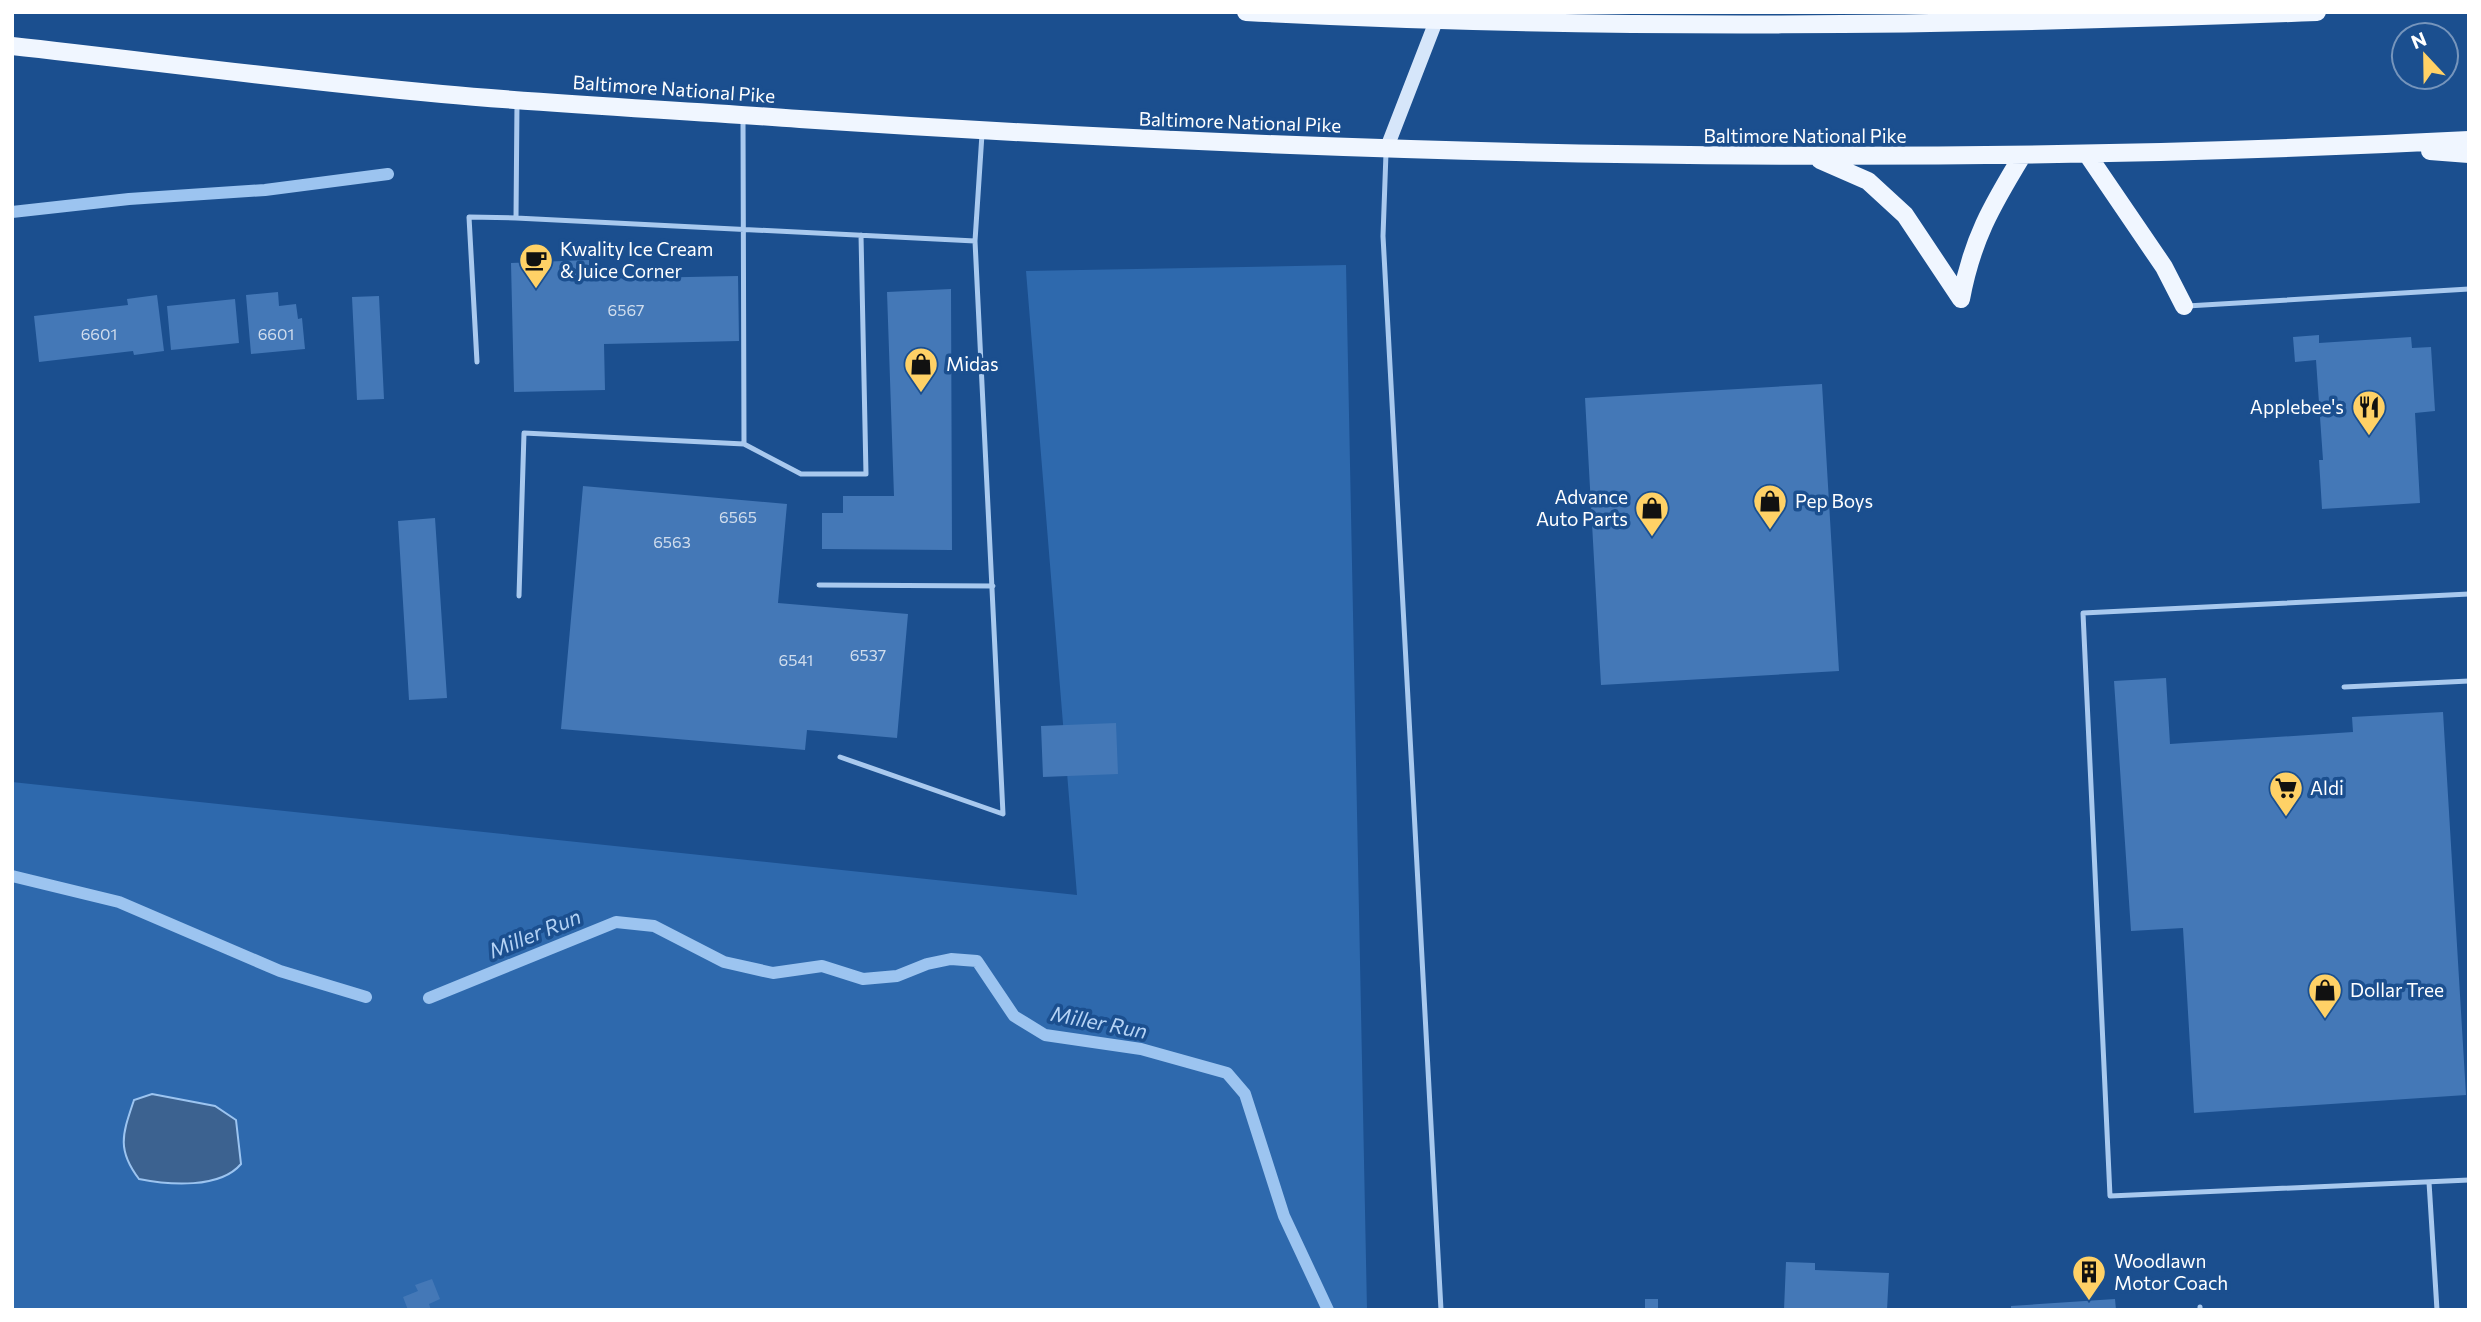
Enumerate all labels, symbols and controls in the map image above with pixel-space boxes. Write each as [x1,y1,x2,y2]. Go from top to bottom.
north arrow [2390,21,2460,91]
text: N [2408,26,2429,53]
street label: Baltimore National Pike [572,70,776,107]
street label: Baltimore National Pike [1138,106,1342,137]
street label: Baltimore National Pike [1704,124,1906,147]
place label: Kwality Ice Cream & Juice Corner [560,237,713,282]
cafe icon: Kwality Ice Cream & Juice Corner [517,241,555,290]
house number: 6567 [608,300,645,319]
house number: 6601 [81,324,117,343]
house number: 6601 [258,324,294,343]
shop icon: Midas [902,345,940,394]
place label: Midas [946,352,999,375]
restaurant icon: Applebee's [2350,388,2388,437]
place label: Applebee's [2250,395,2344,418]
shop icon: Pep Boys [1751,482,1789,531]
place label: Advance Auto Parts [1536,485,1628,530]
shop icon: Advance Auto Parts [1633,489,1671,538]
place label: Pep Boys [1795,489,1873,512]
house number: 6565 [719,507,757,526]
house number: 6563 [653,532,691,551]
house number: 6537 [850,645,886,664]
house number: 6541 [779,650,813,669]
supermarket icon: Aldi [2267,769,2305,818]
place label: Aldi [2310,776,2344,799]
water label: Miller Run [485,903,584,962]
shop icon: Dollar Tree [2306,971,2344,1020]
place label: Dollar Tree [2350,978,2444,1001]
water label: Miller Run [1049,1000,1149,1043]
place label: Woodlawn Motor Coach [2114,1249,2228,1294]
building icon: Woodlawn Motor Coach [2070,1253,2108,1302]

